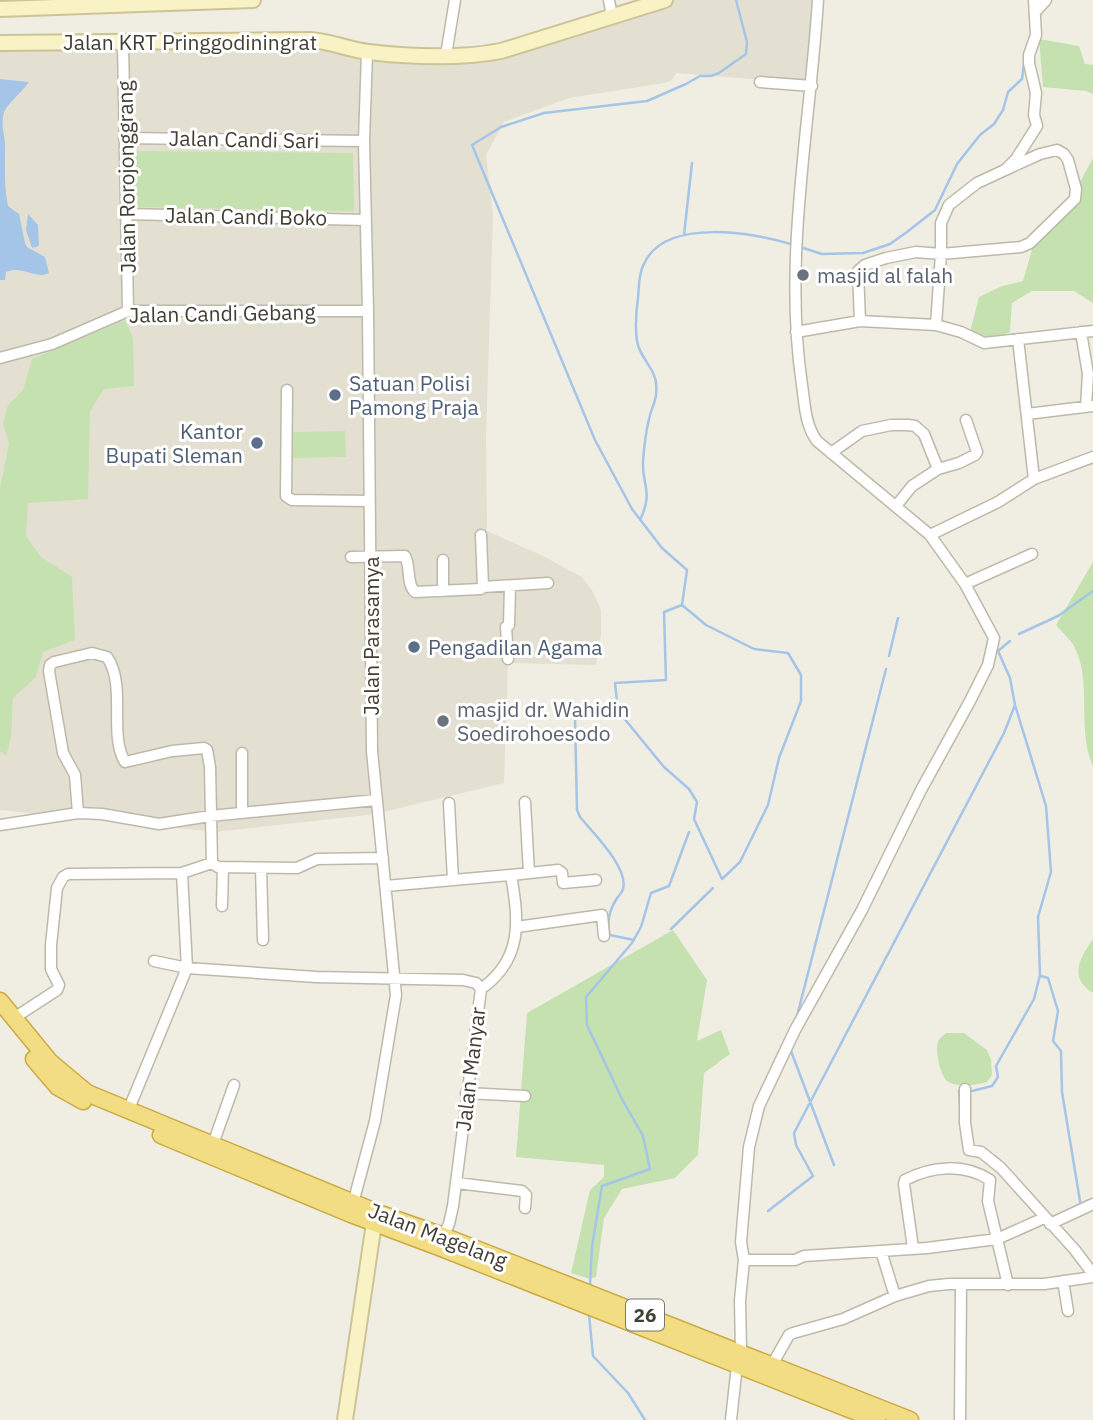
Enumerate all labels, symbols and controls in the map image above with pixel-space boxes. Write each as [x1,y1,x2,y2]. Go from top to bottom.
street label: Jalan KRT Pringgodiningrat [63,28,317,56]
street label: Jalan Rorojonggrang [110,80,142,274]
street label: Jalan Candi Sari [168,124,320,154]
street label: Jalan Candi Boko [165,201,327,231]
place label: masjid al falah [817,261,953,289]
marker: masjid al falah [795,267,811,283]
street label: Jalan Candi Gebang [128,297,316,329]
place label: Satuan Polisi Pamong Praja [349,369,479,421]
marker: Satuan Polisi Pamong Praja [327,387,343,403]
place label: Kantor Bupati Sleman [105,417,243,469]
marker: Kantor Bupati Sleman [249,435,265,451]
street label: Jalan Parasamya [357,556,385,716]
place label: Pengadilan Agama [428,633,603,661]
marker: Pengadilan Agama [406,639,422,655]
place label: masjid dr. Wahidin Soedirohoesodo [457,695,630,747]
marker: masjid dr. Wahidin Soedirohoesodo [435,713,451,729]
street label: Jalan Manyar [448,1005,492,1133]
street label: Jalan Magelang [365,1196,511,1274]
road number: 26 [626,1300,664,1330]

